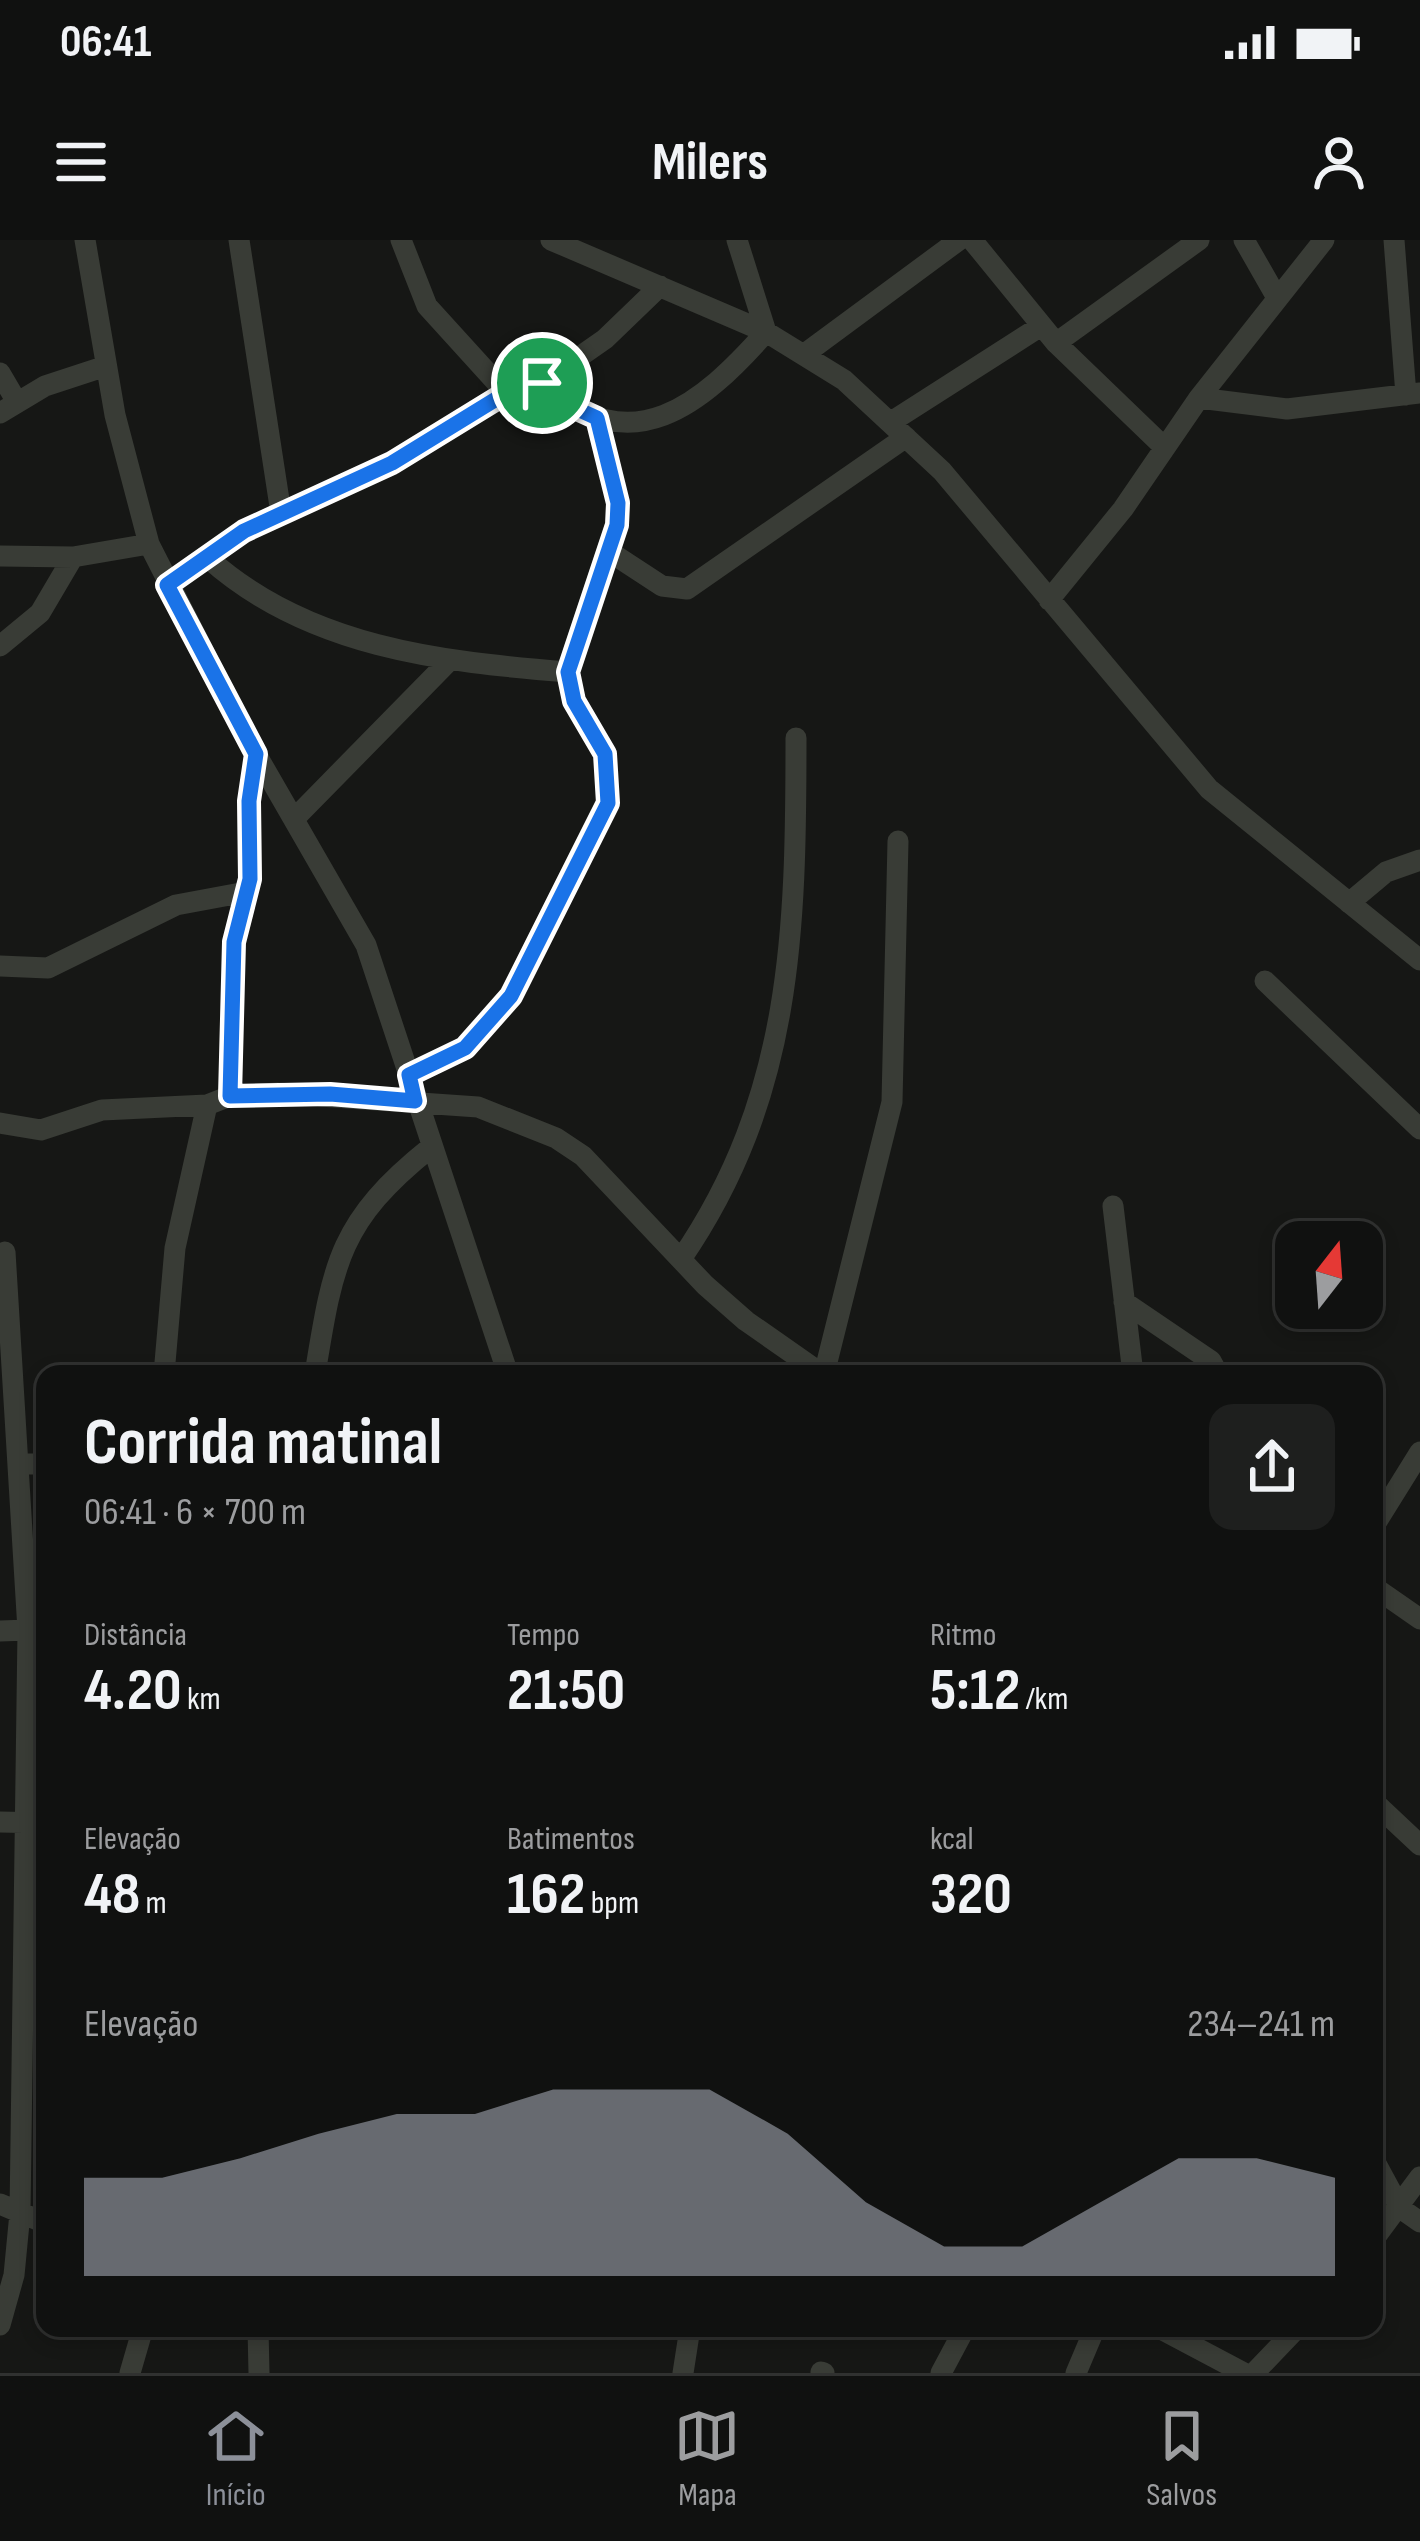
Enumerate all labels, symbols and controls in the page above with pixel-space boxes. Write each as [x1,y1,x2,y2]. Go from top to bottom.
text: 06:41 [60,15,151,70]
icon: menu [48,129,114,195]
icon: person [1306,129,1372,195]
text: Milers [652,130,768,195]
pin [491,332,593,434]
icon: arrive [509,350,575,416]
north arrow [1275,1221,1383,1329]
map controls [1275,1221,1383,1329]
text: Corrida matinal [84,1404,442,1483]
button: share [1209,1404,1335,1530]
text: 06:41 · 6 × 700 m [84,1489,306,1536]
text: Distância [84,1615,187,1655]
text: Tempo [507,1615,580,1655]
text: Ritmo [930,1615,996,1655]
text: 4.20 [84,1655,182,1727]
text: 21:50 [507,1655,625,1727]
text: 5:12 [930,1655,1020,1727]
text: km [182,1679,221,1719]
text: /km [1020,1679,1068,1719]
text: Elevação [84,1819,181,1859]
text: Batimentos [507,1819,635,1859]
text: kcal [930,1819,974,1859]
text: 48 [84,1859,140,1931]
text: 162 [507,1859,585,1931]
text: 320 [930,1859,1012,1931]
text: m [140,1883,167,1923]
text: bpm [585,1883,639,1923]
text: Elevação [84,2001,199,2048]
text: 234–241 m [1187,2001,1335,2048]
tab: Início [203,2403,269,2515]
tab: Mapa [674,2403,740,2515]
tab: Salvos [1146,2403,1217,2515]

